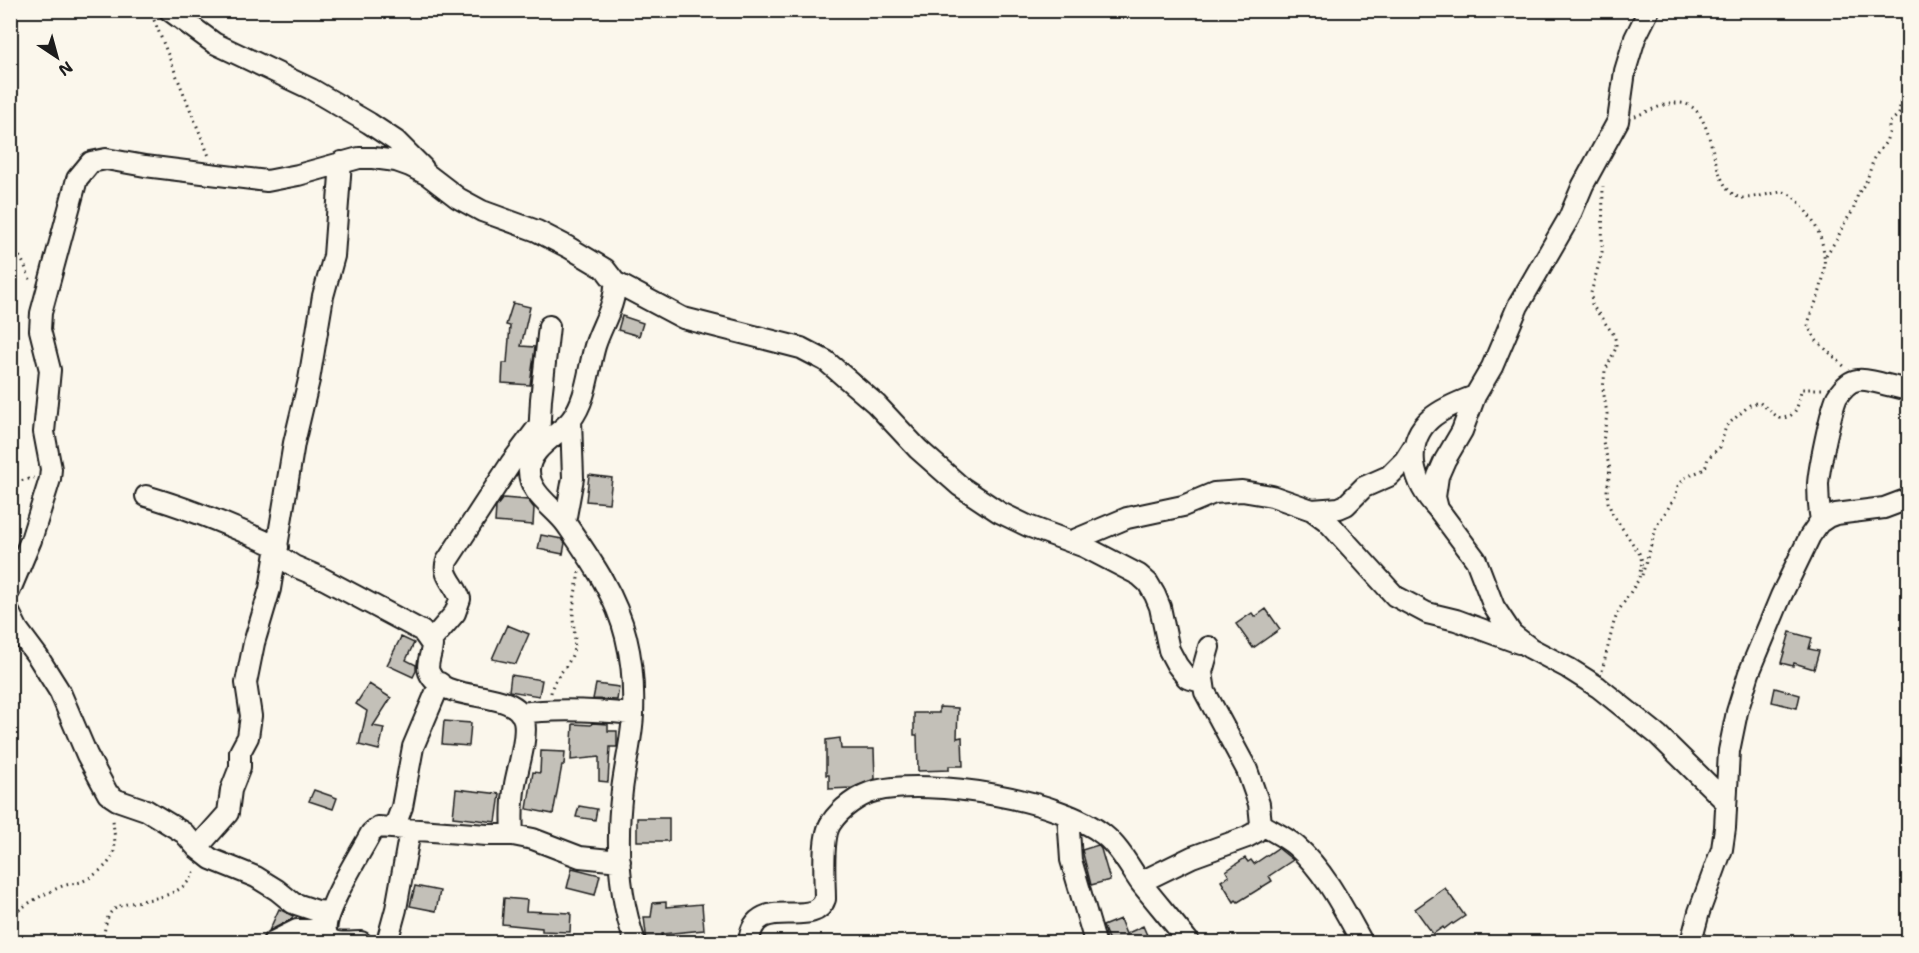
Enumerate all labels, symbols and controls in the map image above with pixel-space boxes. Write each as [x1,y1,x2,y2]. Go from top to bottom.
north arrow [27,27,87,87]
text: N [54,57,77,81]

